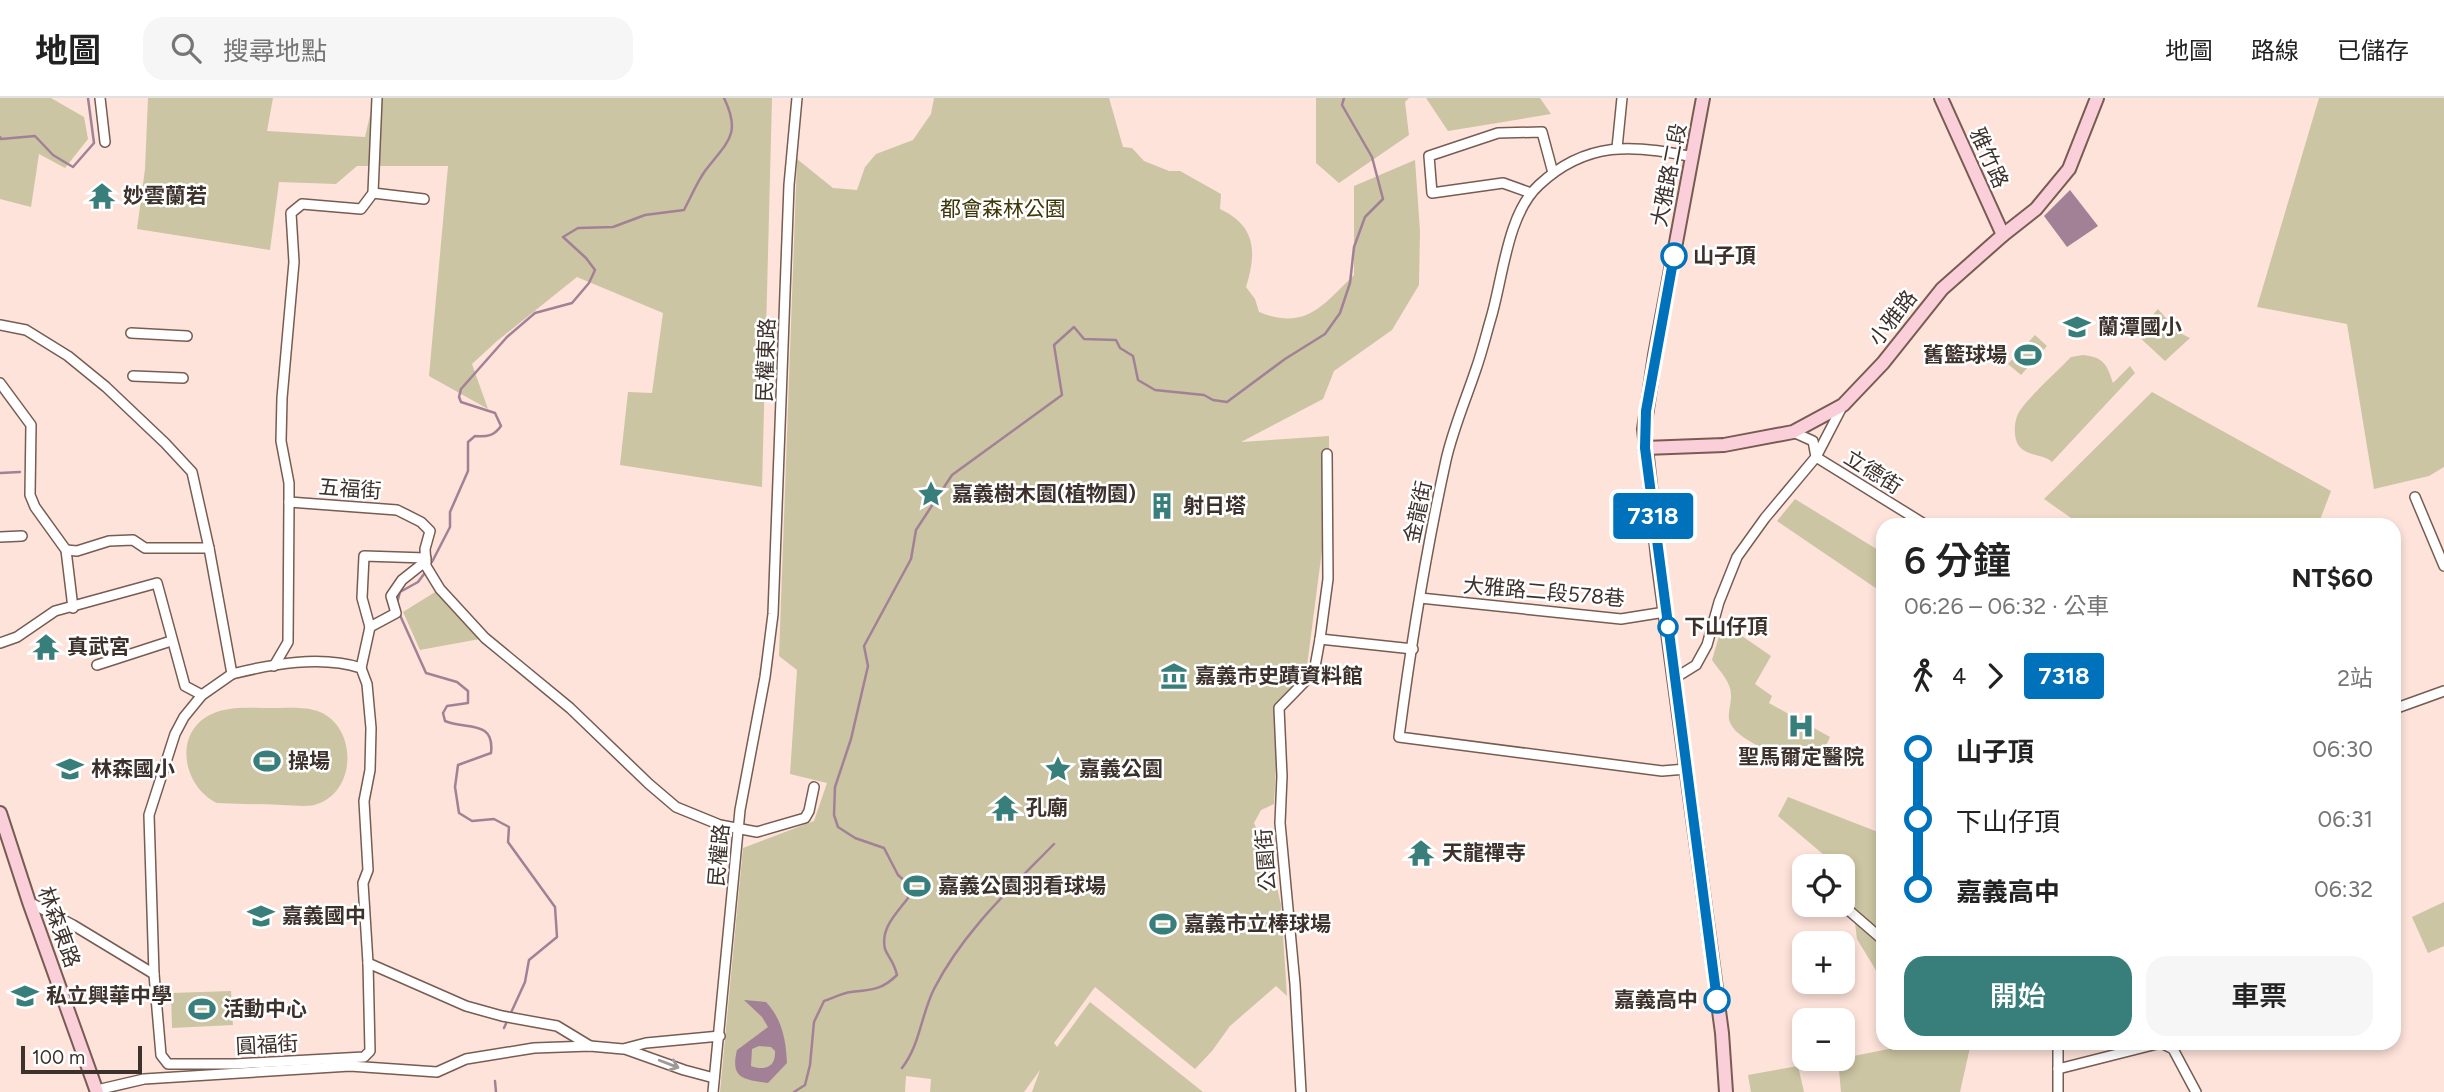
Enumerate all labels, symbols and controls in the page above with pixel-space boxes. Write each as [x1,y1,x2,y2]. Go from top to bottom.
search box [143,17,633,80]
icon: search [167,29,205,67]
text: 地圖 [35,31,101,70]
text: 搜尋地點 [223,35,327,67]
text: 地圖 [2165,36,2213,65]
text: 路線 [2251,36,2299,65]
text: 已儲存 [2337,36,2409,65]
street label: 大雅路二段 [1646,121,1691,229]
street label: 雅竹路 [1965,124,2014,192]
temple icon: 妙雲蘭若 [87,181,117,211]
place label: 妙雲蘭若 [123,183,207,208]
park label: 都會森林公園 [940,196,1066,221]
marker: 山子頂 [1661,243,1687,269]
place label: 山子頂 [1693,243,1756,268]
street label: 小雅路 [1863,285,1922,350]
school or university icon: 蘭潭國小 [2062,312,2092,342]
place label: 蘭潭國小 [2098,314,2182,339]
street label: 民權東路 [752,318,779,402]
sports icon: 舊籃球場 [2013,340,2043,370]
place label: 舊籃球場 [1923,342,2007,367]
street label: 立德街 [1840,444,1907,499]
street label: 五福街 [318,474,382,503]
street label: 金龍街 [1399,478,1436,545]
place icon: 嘉義樹木園(植物園) [916,479,946,509]
place label: 嘉義樹木園(植物園) [952,481,1136,506]
building icon: 射日塔 [1147,491,1177,521]
place label: 射日塔 [1183,493,1246,518]
line badge: 7318 [1604,493,1702,539]
text: 7318 [1627,501,1679,530]
text: 6 分鐘 [1904,538,2011,584]
text: NT$60 [2291,562,2373,594]
street label: 大雅路二段578巷 [1462,572,1626,611]
text: 06:26 – 06:32 · 公車 [1904,592,2110,620]
place label: 下山仔頂 [1684,614,1768,639]
marker: 下山仔頂 [1658,617,1678,637]
temple icon: 真武宮 [31,632,61,662]
place label: 真武宮 [67,634,130,659]
icon: walk [1904,657,1942,695]
icon: forward [1976,657,2014,695]
museum icon: 嘉義市史蹟資料館 [1159,661,1189,691]
text: 7318 [2038,661,2090,690]
text: 4 [1952,662,1966,690]
place label: 嘉義市史蹟資料館 [1195,663,1363,688]
text: 2站 [2337,664,2373,692]
hospital icon: 聖馬爾定醫院 [1786,711,1816,741]
text: 06:30 [2312,735,2373,763]
text: 山子頂 [1956,736,2034,768]
place label: 聖馬爾定醫院 [1738,744,1864,769]
sports icon: 操場 [252,746,282,776]
place label: 操場 [288,748,330,773]
school or university icon: 林森國小 [55,754,85,784]
place icon: 嘉義公園 [1043,754,1073,784]
place label: 林森國小 [91,756,175,781]
place label: 嘉義公園 [1079,756,1163,781]
temple icon: 孔廟 [990,793,1020,823]
place label: 孔廟 [1026,795,1068,820]
text: 06:31 [2317,805,2373,833]
text: 下山仔頂 [1956,806,2060,838]
street label: 民權路 [703,822,734,887]
street label: 公園街 [1251,828,1280,892]
temple icon: 天龍禪寺 [1406,838,1436,868]
place label: 天龍禪寺 [1442,840,1526,865]
map controls [1792,854,1855,1071]
button: locate [1792,854,1855,917]
sports icon: 嘉義公園羽看球場 [902,871,932,901]
place label: 嘉義公園羽看球場 [938,873,1106,898]
text: 06:32 [2314,875,2373,903]
text: 嘉義高中 [1956,876,2060,908]
street label: 林森東路 [33,883,86,971]
school or university icon: 嘉義國中 [246,901,276,931]
place label: 嘉義國中 [282,903,366,928]
sports icon: 嘉義市立棒球場 [1148,909,1178,939]
place label: 嘉義市立棒球場 [1184,911,1331,936]
button: + [1792,931,1855,994]
button: 開始 [1904,956,2132,1036]
button: 車票 [2146,956,2373,1036]
school or university icon: 私立興華中學 [10,981,40,1011]
place label: 私立興華中學 [46,983,172,1008]
place label: 嘉義高中 [1614,987,1698,1012]
marker: 嘉義高中 [1704,987,1730,1013]
sports icon: 活動中心 [187,994,217,1024]
place label: 活動中心 [223,996,307,1021]
button: − [1792,1008,1855,1071]
street label: 圓福街 [235,1030,299,1059]
scale bar [21,1043,142,1075]
text: 100 m [32,1046,85,1069]
one-way arrow [657,1059,679,1072]

